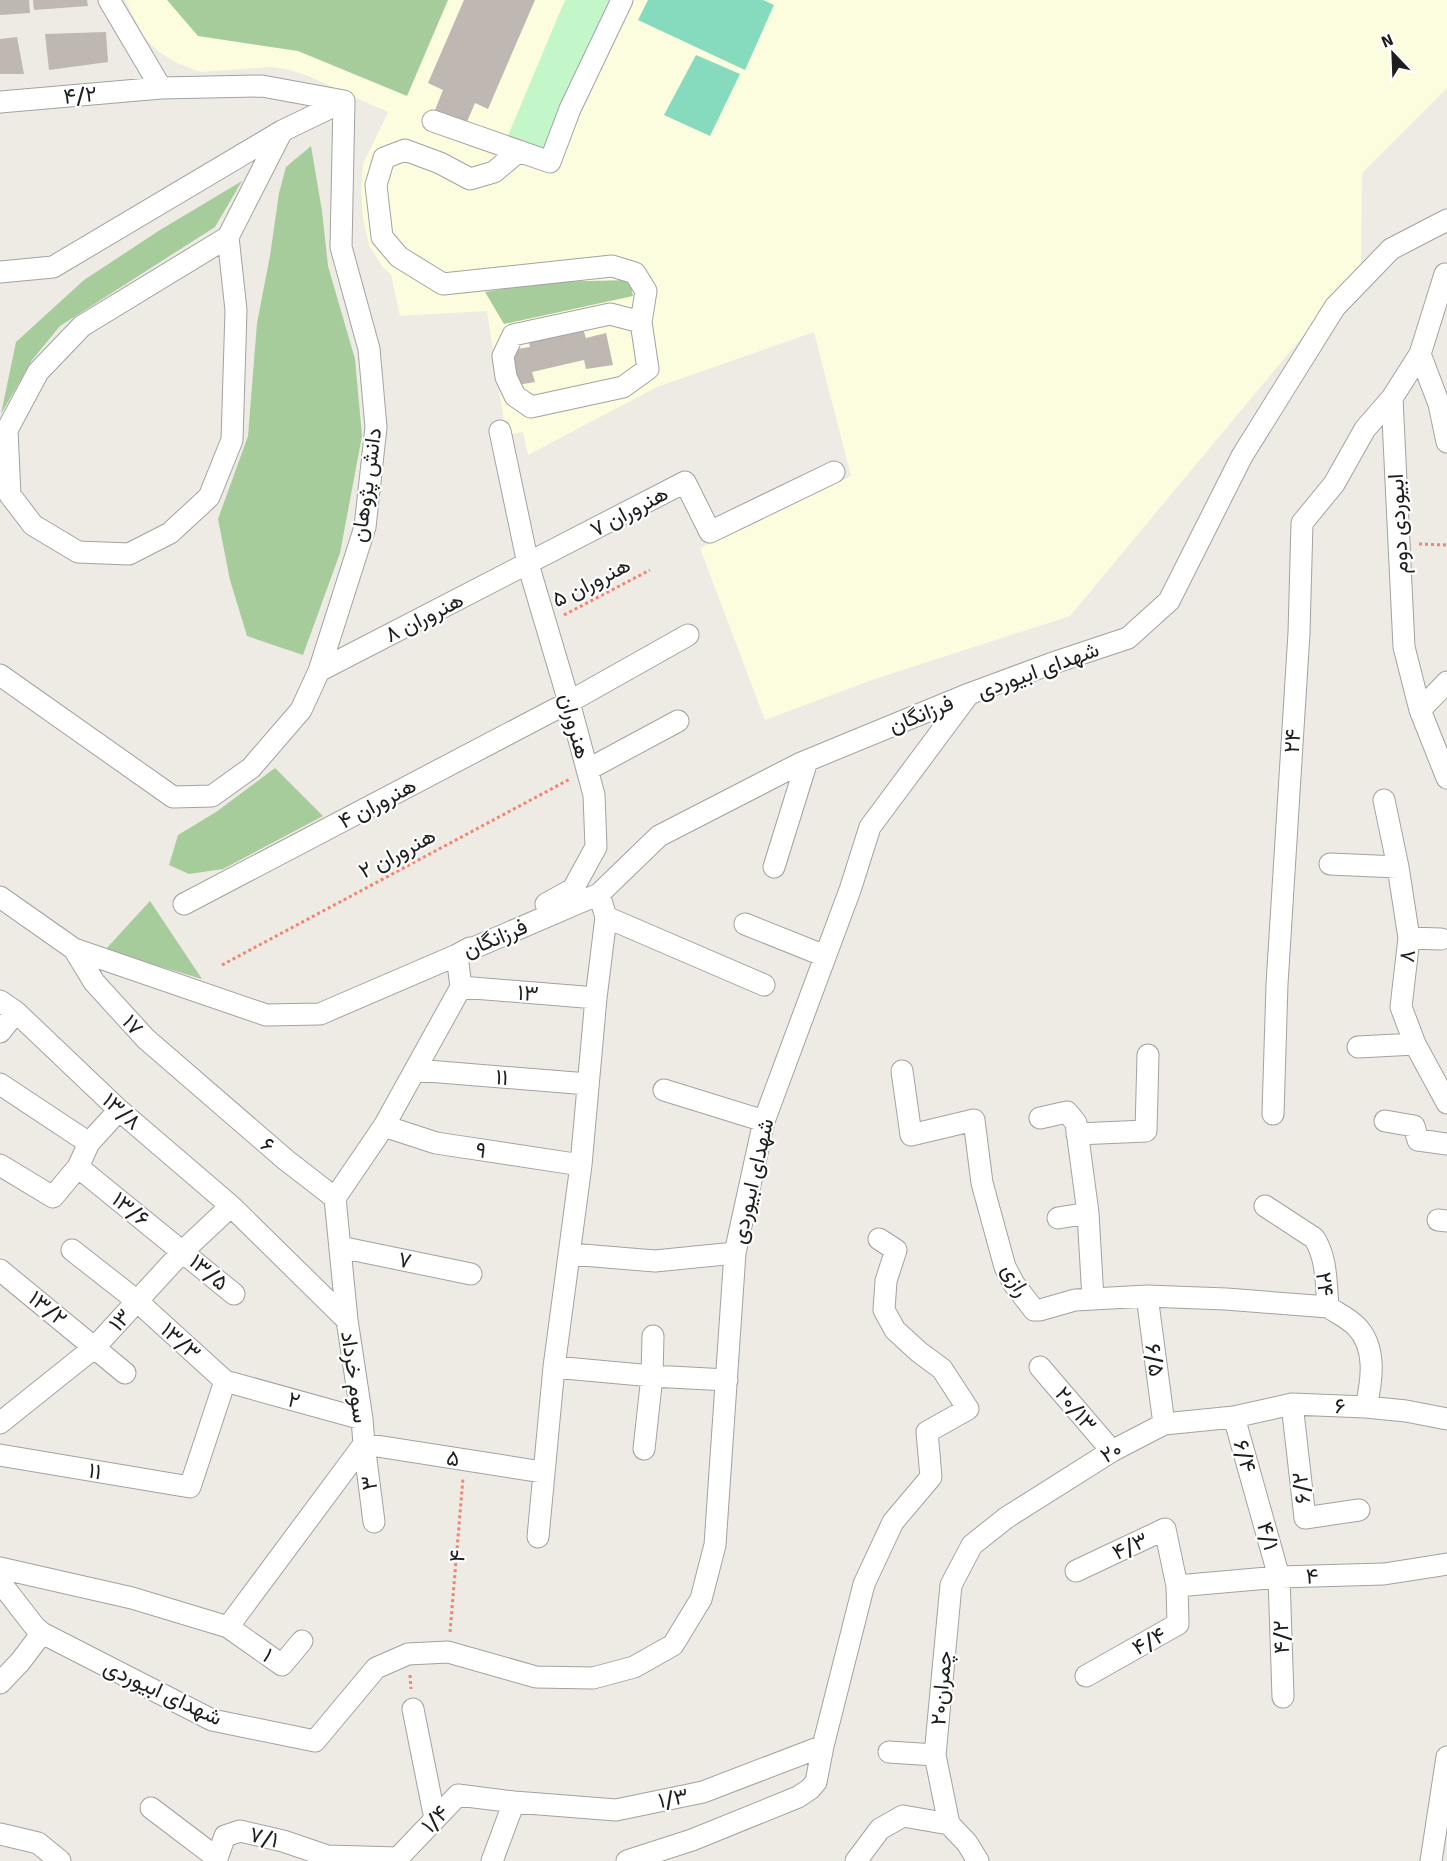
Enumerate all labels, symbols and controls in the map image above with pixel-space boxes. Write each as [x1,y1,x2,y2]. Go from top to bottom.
north arrow [1363,24,1423,84]
text: N [1378,30,1397,52]
street label: ۴/۲ [62,80,98,110]
street label: دانش پژوهان [345,426,388,544]
street label: ابیوردی دوم [1382,473,1415,575]
street label: هنروران ۷ [585,479,673,543]
street label: هنروران ۵ [547,551,635,613]
street label: هنروران ۸ [380,586,468,648]
street label: شهدای ابیوردی [973,635,1103,705]
street label: فرزانگان [885,689,957,739]
street label: هنروران [553,690,597,762]
street label: ۲۴ [1278,728,1306,754]
street label: هنروران ۴ [334,771,420,835]
street label: هنروران ۲ [354,822,440,884]
street label: فرزانگان [459,912,531,964]
street label: ۸ [1393,948,1421,964]
street label: ۱۳ [517,979,539,1007]
street label: ۱۷ [117,1009,150,1041]
street label: ۱۱ [494,1063,510,1091]
street label: ۱۳/۸ [97,1087,147,1135]
street label: شهدای ابیوردی [724,1116,780,1246]
street label: ۶ [255,1131,281,1159]
street label: ۹ [474,1136,488,1164]
street label: ۱۳/۶ [107,1186,155,1232]
street label: ۷ [396,1245,414,1275]
street label: ۱۳/۵ [184,1248,234,1296]
street label: رازی [996,1259,1036,1301]
street label: ۲۴ [1310,1270,1340,1298]
street label: ۱۳/۲ [23,1284,73,1332]
street label: ۱۳ [103,1303,137,1337]
street label: ۱۳/۳ [155,1316,207,1366]
street label: سوم خرداد [334,1329,375,1425]
street label: ۶/۵ [1139,1342,1171,1378]
street label: ۲۰/۱۳ [1049,1381,1103,1437]
street label: ۲ [285,1385,303,1415]
street label: ۶ [1334,1392,1346,1420]
street label: ۲۰ [1095,1435,1127,1469]
street label: ۶/۴ [1228,1437,1262,1475]
street label: ۵ [444,1444,462,1472]
street label: ۱۱ [86,1457,104,1485]
street label: ۶/۲ [1286,1471,1316,1505]
street label: ۳ [355,1474,383,1492]
street label: ۴/۱ [1251,1519,1285,1553]
street label: ۴/۳ [1108,1526,1152,1566]
street label: ۴ [443,1549,471,1563]
street label: ۴ [1305,1562,1319,1590]
street label: ۴/۲ [1267,1620,1295,1654]
street label: ۴/۴ [1127,1621,1171,1661]
street label: ۱ [258,1642,278,1668]
street label: چمران۲۰ [924,1649,959,1727]
street label: شهدای ابیوردی [99,1653,227,1731]
street label: ۱/۳ [656,1782,690,1814]
street label: ۱/۴ [415,1799,455,1839]
street label: ۷/۱ [247,1820,281,1854]

